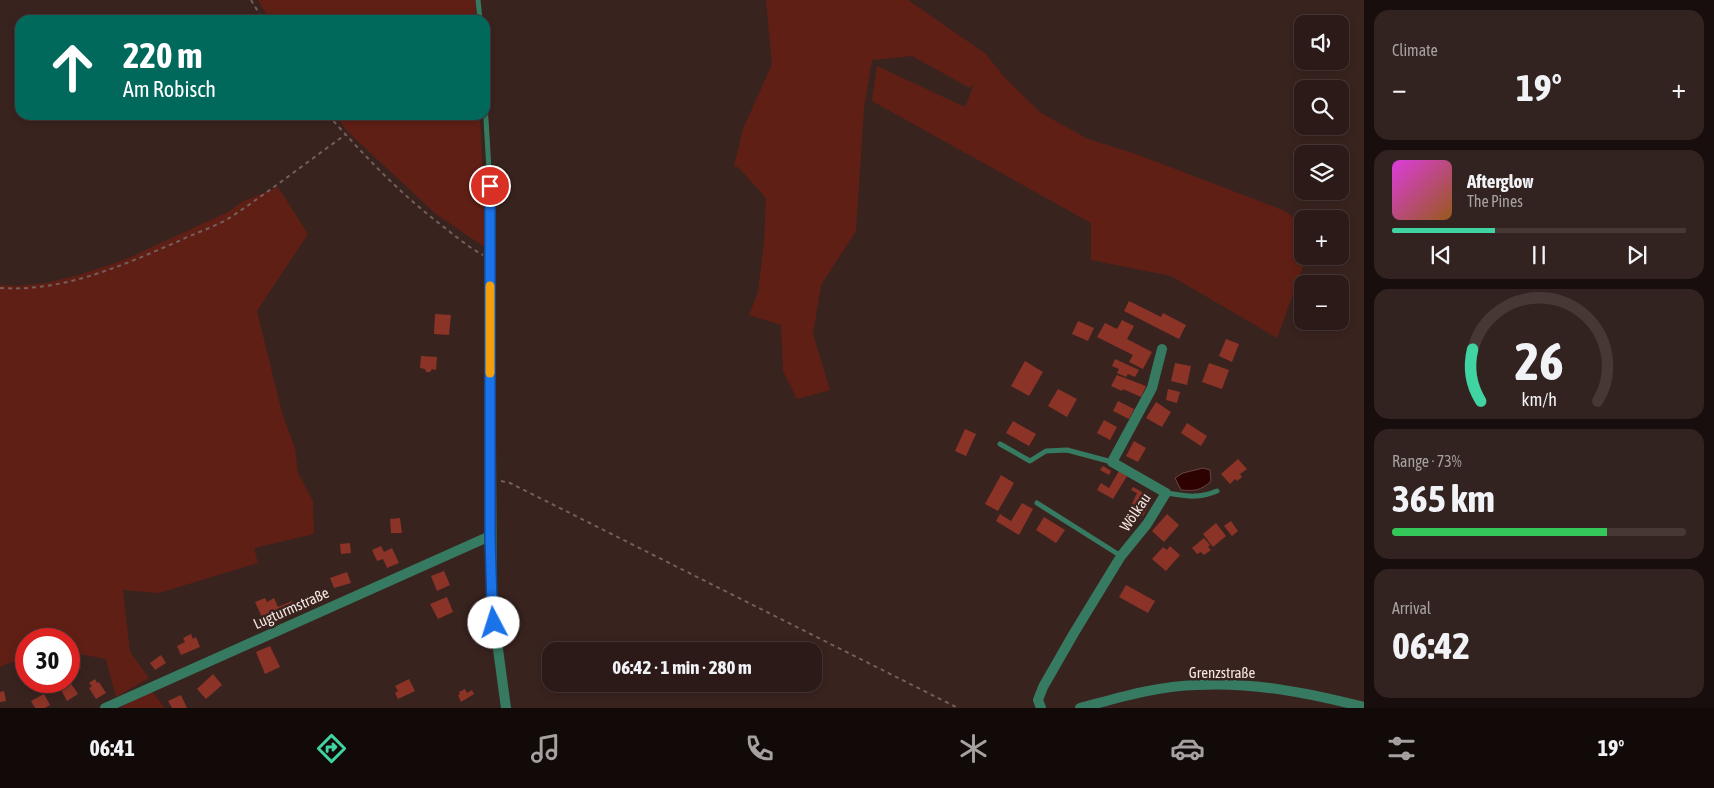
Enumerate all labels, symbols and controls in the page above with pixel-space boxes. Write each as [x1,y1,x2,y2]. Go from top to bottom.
map controls [1294,15,1349,330]
button: sound [1294,15,1349,70]
icon: ahead [40,35,105,100]
text: 220 m [123,35,202,75]
text: Climate [1392,41,1438,59]
text: 19° [1516,66,1562,109]
text: − [1392,72,1407,104]
text: + [1671,72,1686,104]
text: Am Robisch [123,76,216,102]
button: search [1294,80,1349,135]
button: layers [1294,145,1349,200]
pin [469,165,511,207]
text: Afterglow [1467,170,1534,192]
icon: arrive [476,172,504,200]
text: The Pines [1467,192,1523,210]
button: + [1294,210,1349,265]
icon: previous [1427,241,1455,269]
icon: pause [1525,241,1553,269]
icon: next [1623,241,1651,269]
button: − [1294,275,1349,330]
text: 26 [1515,331,1563,391]
text: km/h [1521,389,1557,410]
text: Range · 73% [1392,452,1462,470]
text: 365 km [1392,477,1495,520]
street label: Wölkau [1116,490,1154,534]
street label: Lugturmstraße [251,584,332,632]
position arrow [467,596,519,648]
text: Arrival [1392,599,1431,617]
text: 06:42 [1392,624,1470,667]
speed limit sign: 30 [15,628,80,693]
text: 06:42 · 1 min · 280 m [612,656,752,678]
street label: Grenzstraße [1189,664,1255,681]
icon: directions [314,731,349,766]
icon: music [528,731,563,766]
icon: phone [742,731,777,766]
icon: climate [956,731,991,766]
icon: car [1170,731,1205,766]
icon: filters [1384,731,1419,766]
text: 06:41 [89,735,135,761]
text: 19° [1598,735,1624,761]

